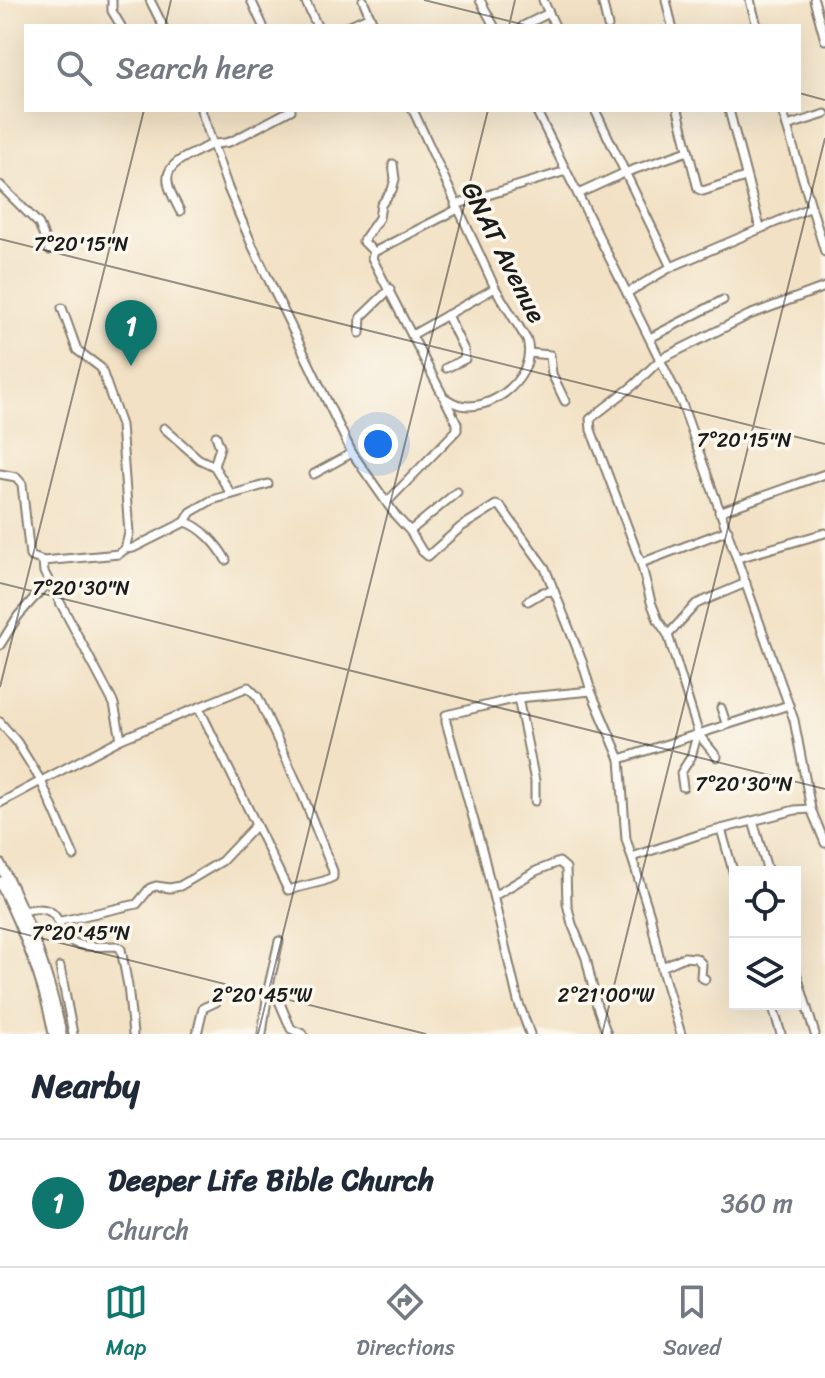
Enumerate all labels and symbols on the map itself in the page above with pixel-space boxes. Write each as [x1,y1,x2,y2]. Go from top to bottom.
street label: GNAT Avenue [449,173,560,331]
text: 7°20'15"N [34,227,128,262]
pin: 1 [105,300,157,366]
text: 7°20'15"N [697,423,791,458]
your location [358,424,398,464]
text: 7°20'30"N [32,571,130,606]
text: 7°20'30"N [695,767,793,802]
text: 7°20'45"N [32,916,130,951]
text: 2°20'45"W [212,978,313,1013]
text: 2°21'00"W [558,978,655,1013]

